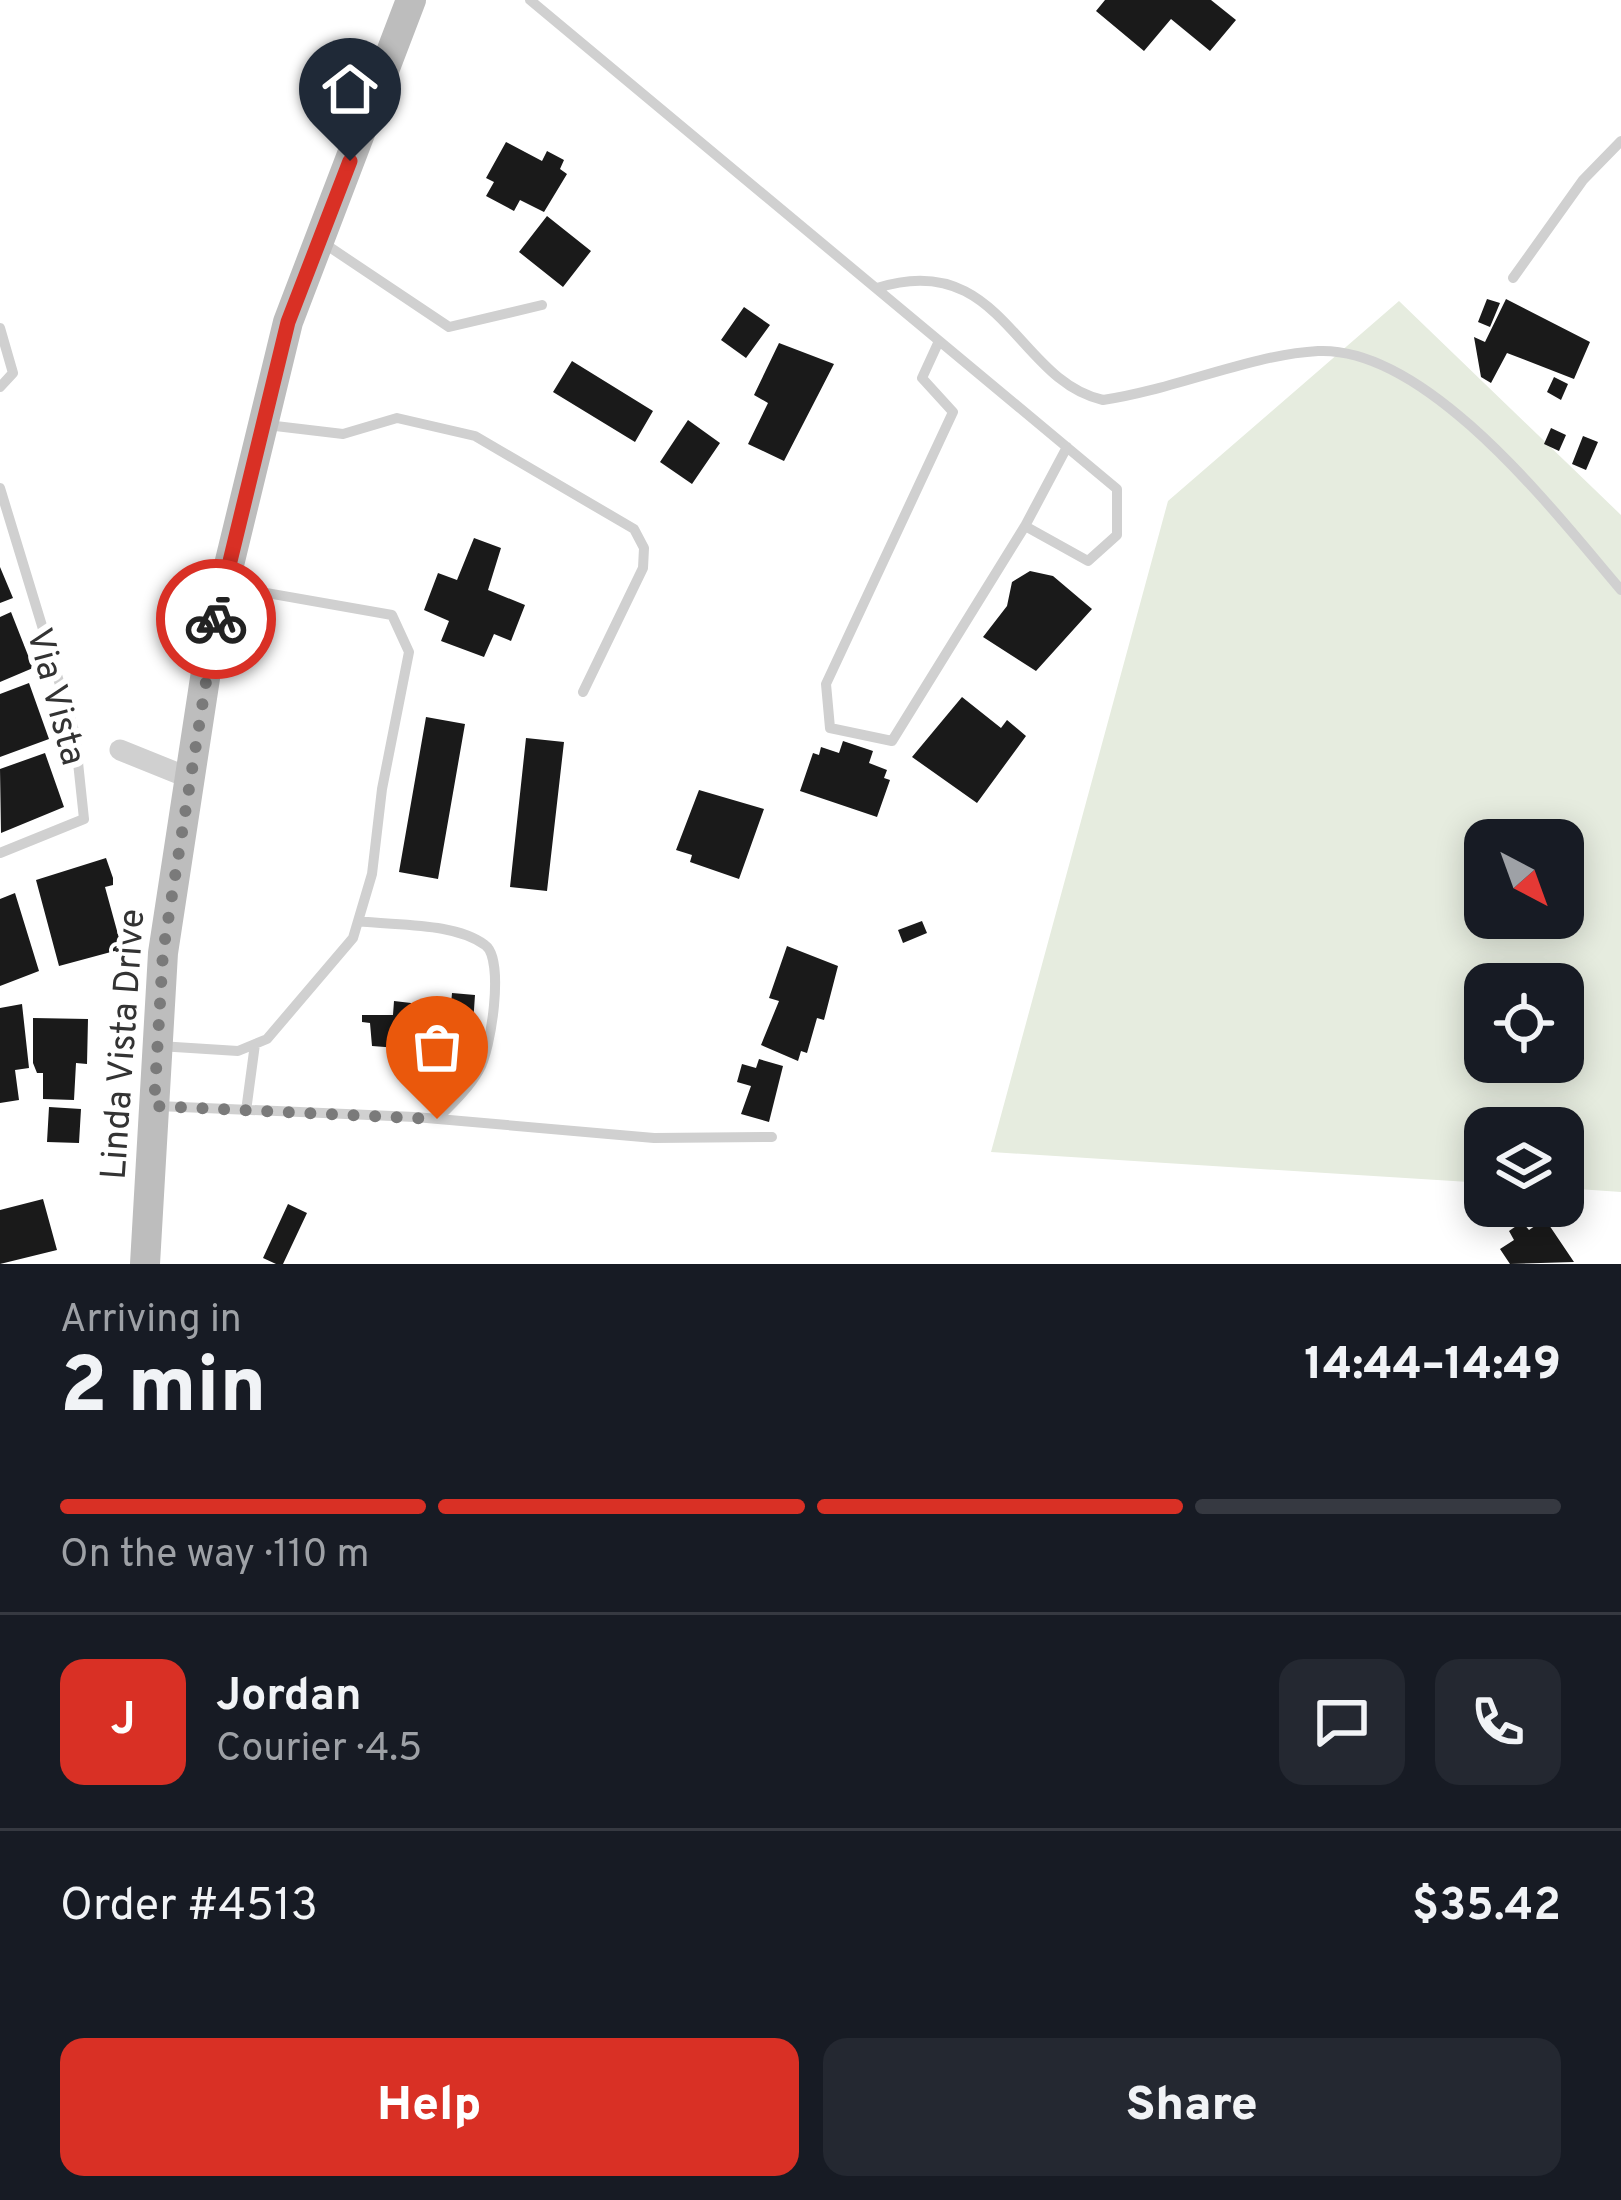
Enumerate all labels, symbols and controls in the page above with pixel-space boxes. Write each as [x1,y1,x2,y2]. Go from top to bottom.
pin [299,38,401,161]
icon: home [317,56,383,122]
courier [156,559,276,679]
icon: bike [183,586,249,652]
street label: Via Vista [14,624,94,771]
north arrow [1464,819,1584,939]
map controls [1464,819,1584,1227]
street label: Linda Vista Drive [93,907,157,1181]
button: locate [1464,963,1584,1083]
pin [386,996,488,1119]
icon: bag [404,1014,470,1080]
button: layers [1464,1107,1584,1227]
text: Arriving in [60,1297,242,1346]
text: 14:44–14:49 [1304,1338,1561,1395]
text: 2 min [60,1341,266,1440]
text: On the way · 110 m [60,1532,370,1581]
button: chat [1279,1659,1405,1785]
button: phone [1435,1659,1561,1785]
text: Jordan [216,1669,362,1726]
text: J [110,1693,136,1750]
text: Courier · 4.5 [216,1726,422,1775]
text: Order #4513 [60,1879,318,1936]
text: $35.42 [1412,1879,1561,1936]
button: Help [60,2038,799,2176]
button: Share [823,2038,1561,2176]

